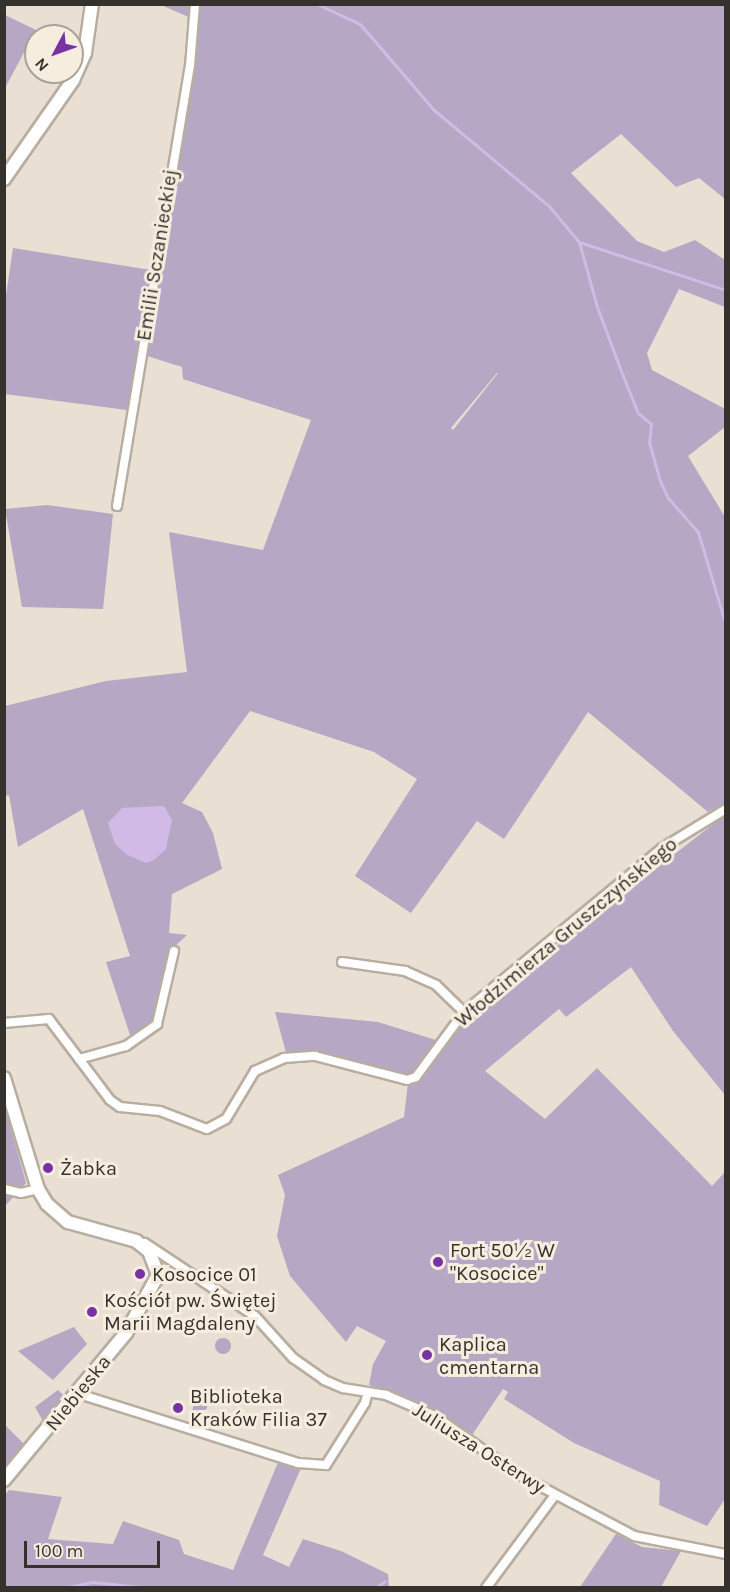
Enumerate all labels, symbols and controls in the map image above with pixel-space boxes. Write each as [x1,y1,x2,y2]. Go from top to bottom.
north arrow [24,24,84,84]
text: N [31,54,52,75]
street label: Emilii Sczanieckiej [132,167,182,343]
street label: Włodzimierza Gruszczyńskiego [450,832,682,1032]
place label: Żabka [60,1156,117,1180]
marker: Żabka [41,1161,55,1175]
place label: Fort 50½ W "Kosocice" [450,1238,555,1285]
marker: Fort 50½ W "Kosocice" [431,1255,445,1269]
place label: Kosocice 01 [152,1262,257,1286]
marker: Kosocice 01 [133,1267,147,1281]
place label: Kościół pw. Świętej Marii Magdaleny [104,1288,277,1335]
marker: Kościół pw. Świętej Marii Magdaleny [85,1305,99,1319]
place label: Kaplica cmentarna [439,1332,539,1379]
marker: Kaplica cmentarna [420,1348,434,1362]
street label: Niebieska [40,1350,116,1436]
place label: Biblioteka Kraków Filia 37 [190,1384,327,1431]
street label: Juliusza Osterwy [408,1398,550,1498]
marker: Biblioteka Kraków Filia 37 [171,1401,185,1415]
scale bar [27,1529,164,1567]
text: 100 m [35,1540,83,1562]

